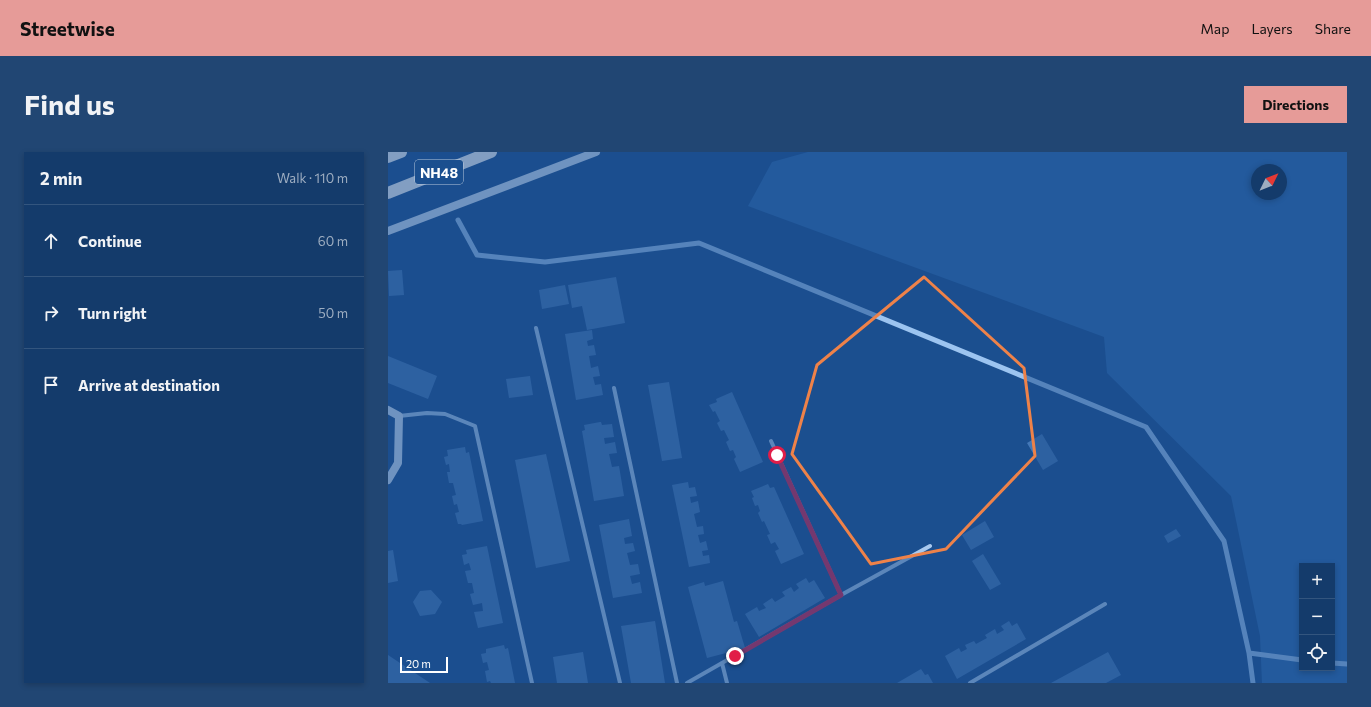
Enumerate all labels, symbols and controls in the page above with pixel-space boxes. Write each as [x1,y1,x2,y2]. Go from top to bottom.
text: Streetwise [20,17,115,40]
text: Map [1201,20,1229,37]
text: Layers [1251,20,1293,37]
text: Share [1315,20,1351,37]
button: Directions [1244,86,1347,123]
text: Find us [24,87,115,121]
road number: NH48 [415,160,463,184]
north arrow [1251,164,1287,200]
text: 2 min [40,168,82,189]
text: Walk · 110 m [277,170,348,186]
icon: ahead [40,230,62,252]
text: Continue [78,232,142,250]
text: 60 m [318,233,348,249]
icon: right [40,302,62,324]
text: Turn right [78,304,147,322]
text: 50 m [318,305,348,321]
icon: arrive [40,374,62,396]
text: Arrive at destination [78,376,220,394]
route start [768,446,786,464]
map controls [1299,563,1335,671]
button: + [1299,563,1335,599]
button: − [1299,599,1335,635]
button: locate [1299,635,1335,671]
route end [726,647,744,665]
scale bar [400,655,448,674]
text: 20 m [406,657,431,670]

